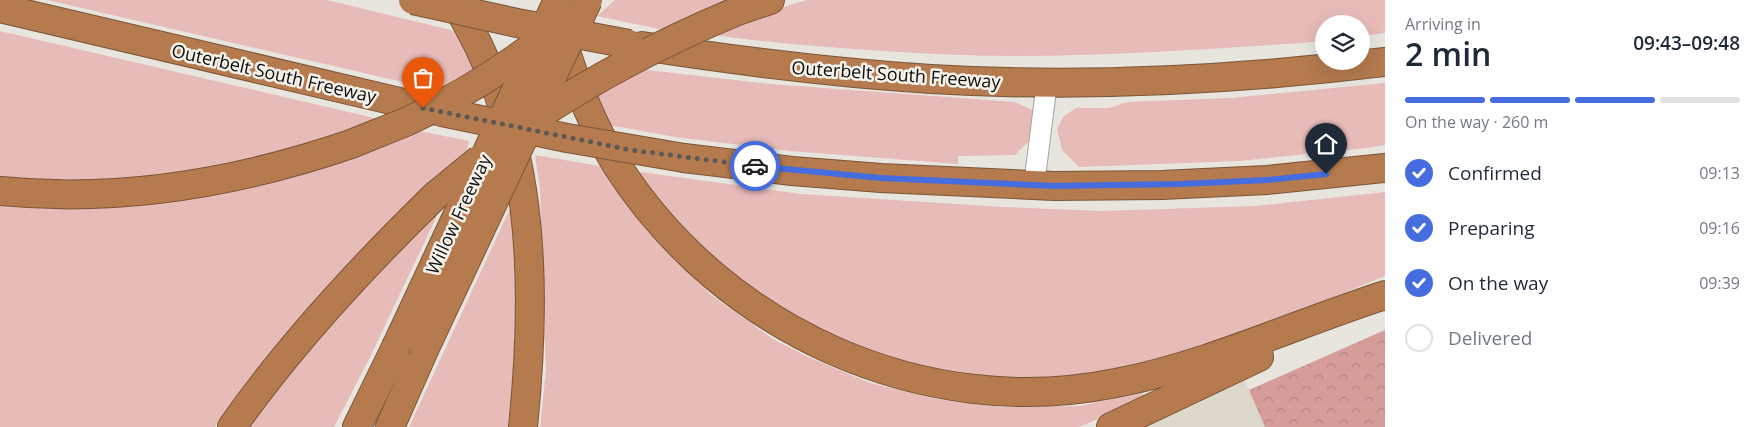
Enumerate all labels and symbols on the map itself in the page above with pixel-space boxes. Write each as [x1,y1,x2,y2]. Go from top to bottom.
street label: Outerbelt South Freeway [169,38,380,108]
street label: Outerbelt South Freeway [791,55,1002,93]
pin [402,57,444,108]
pin [1305,123,1347,174]
courier [730,141,780,191]
street label: Willow Freeway [420,149,497,278]

